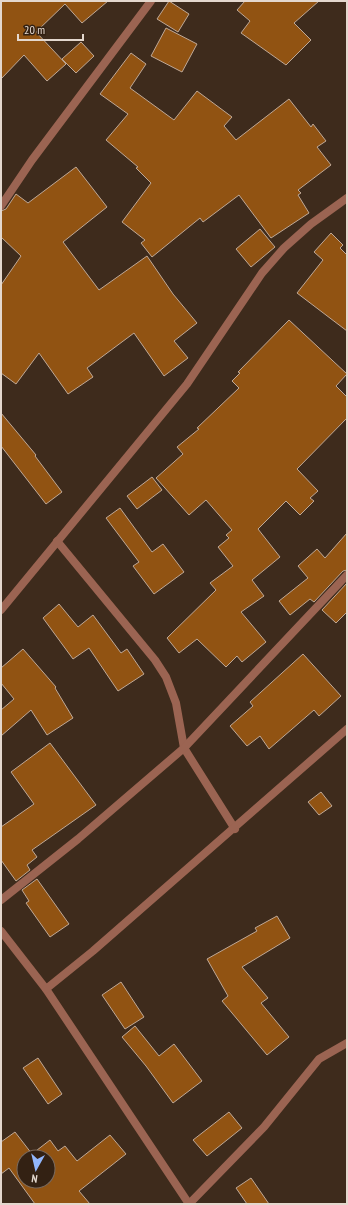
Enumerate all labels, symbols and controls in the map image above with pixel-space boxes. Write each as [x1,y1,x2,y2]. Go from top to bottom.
scale bar [18,16,83,42]
text: 20 m [24,22,45,37]
north arrow [16,1149,56,1189]
text: N [31,1172,39,1186]

